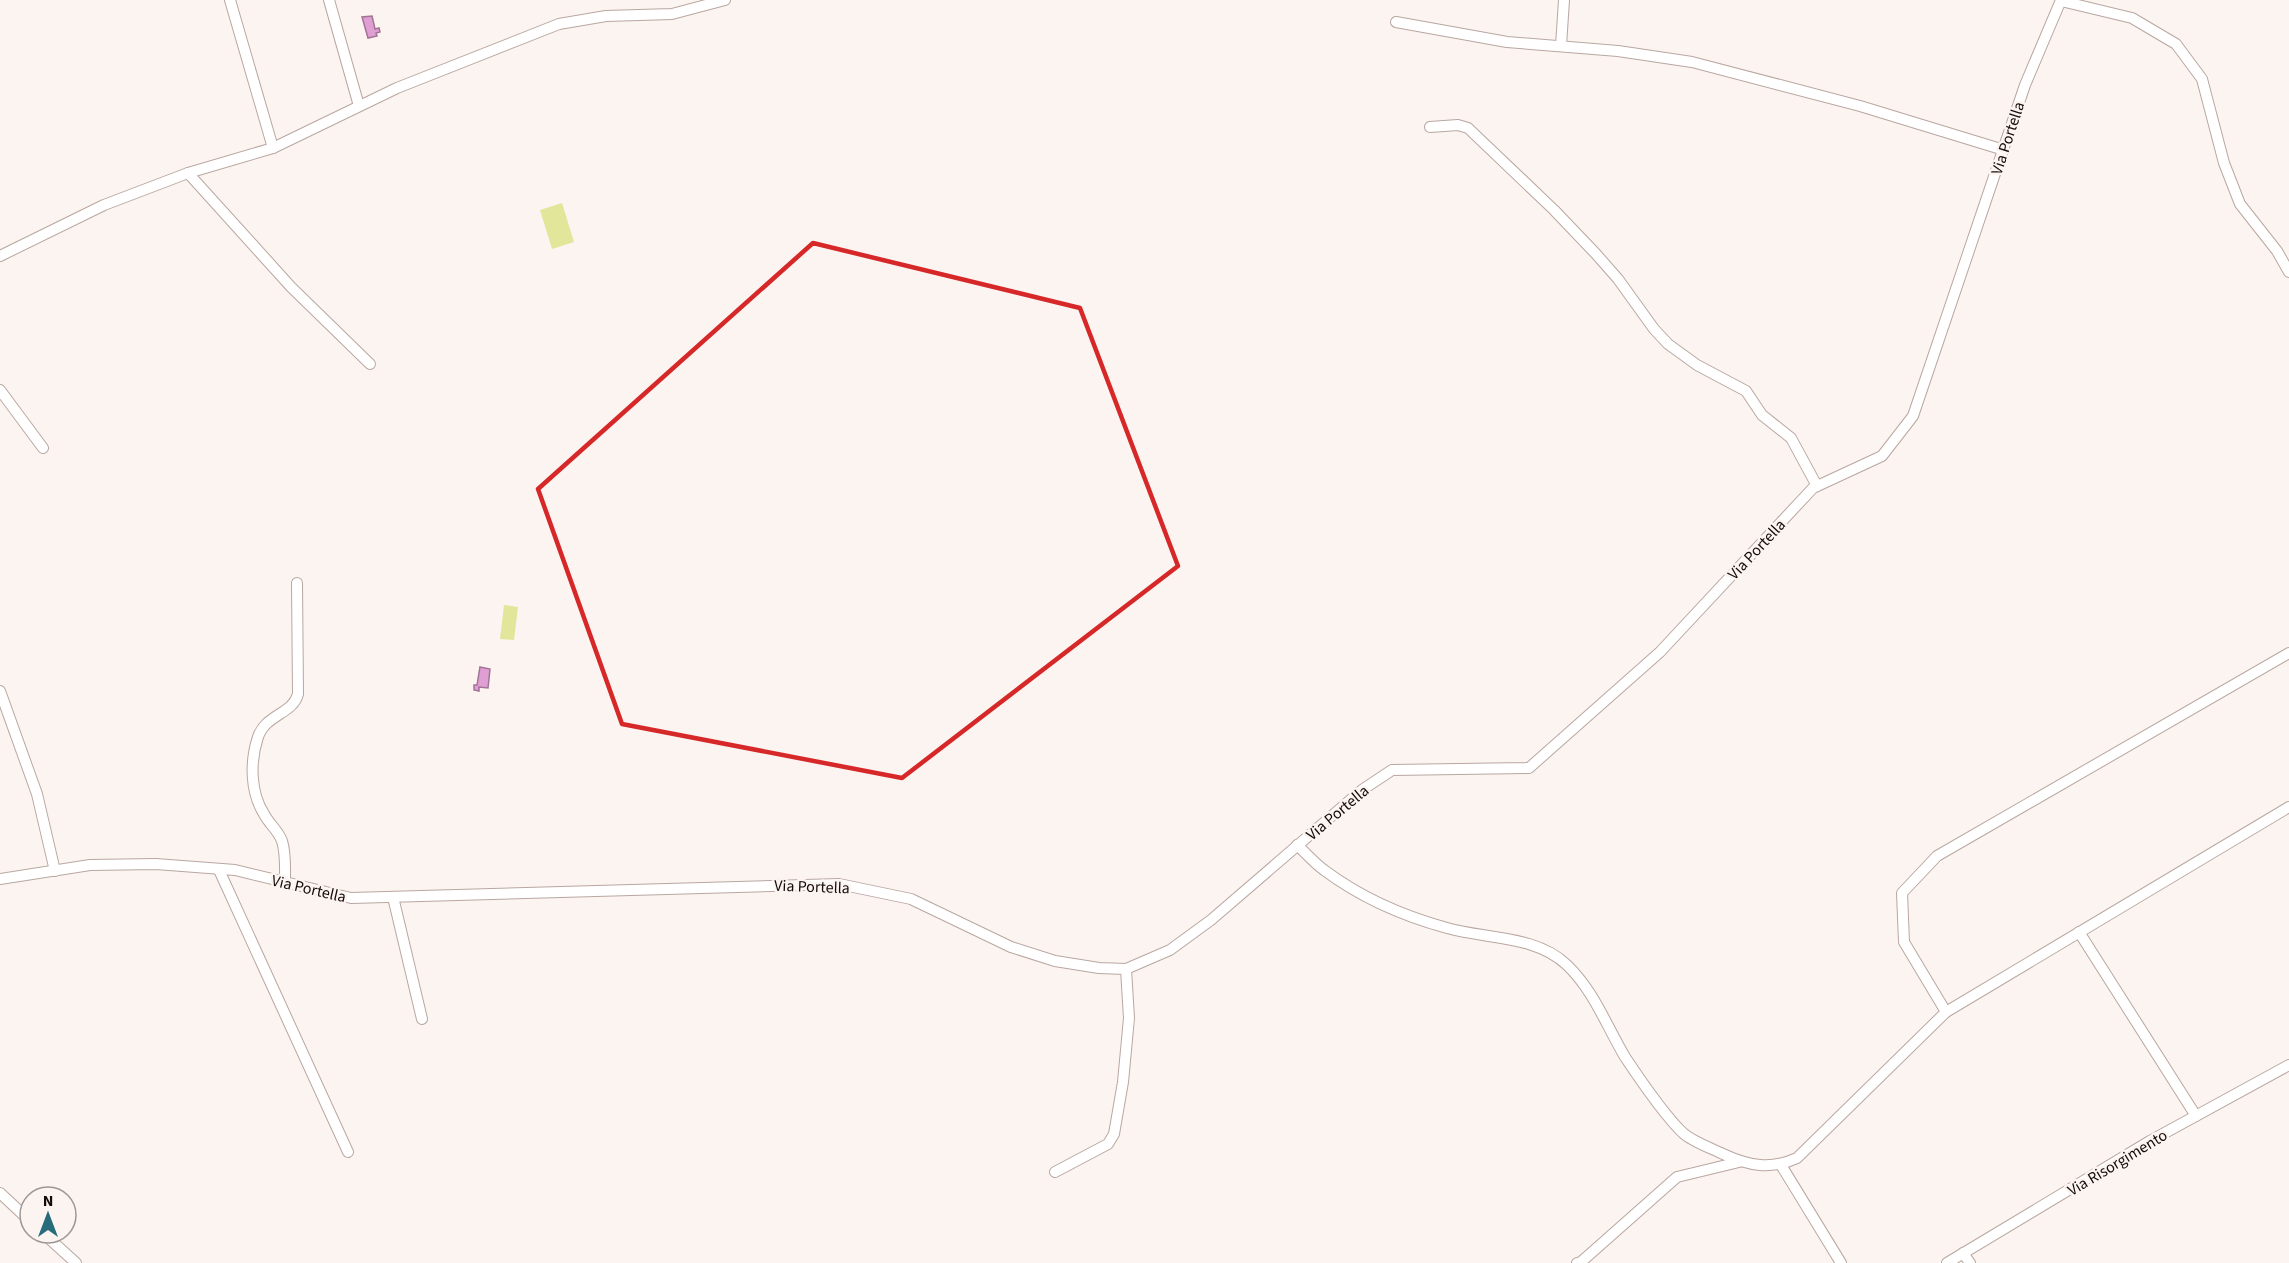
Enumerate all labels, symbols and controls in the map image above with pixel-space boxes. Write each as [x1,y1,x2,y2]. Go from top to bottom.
street label: Via Portella [1986,99,2030,178]
street label: Via Portella [1723,514,1791,585]
street label: Via Portella [1302,780,1374,846]
street label: Via Portella [269,870,348,908]
street label: Via Portella [774,875,850,899]
street label: Via Risorgimento [2063,1124,2172,1201]
north arrow [18,1185,78,1245]
text: N [43,1190,53,1212]

